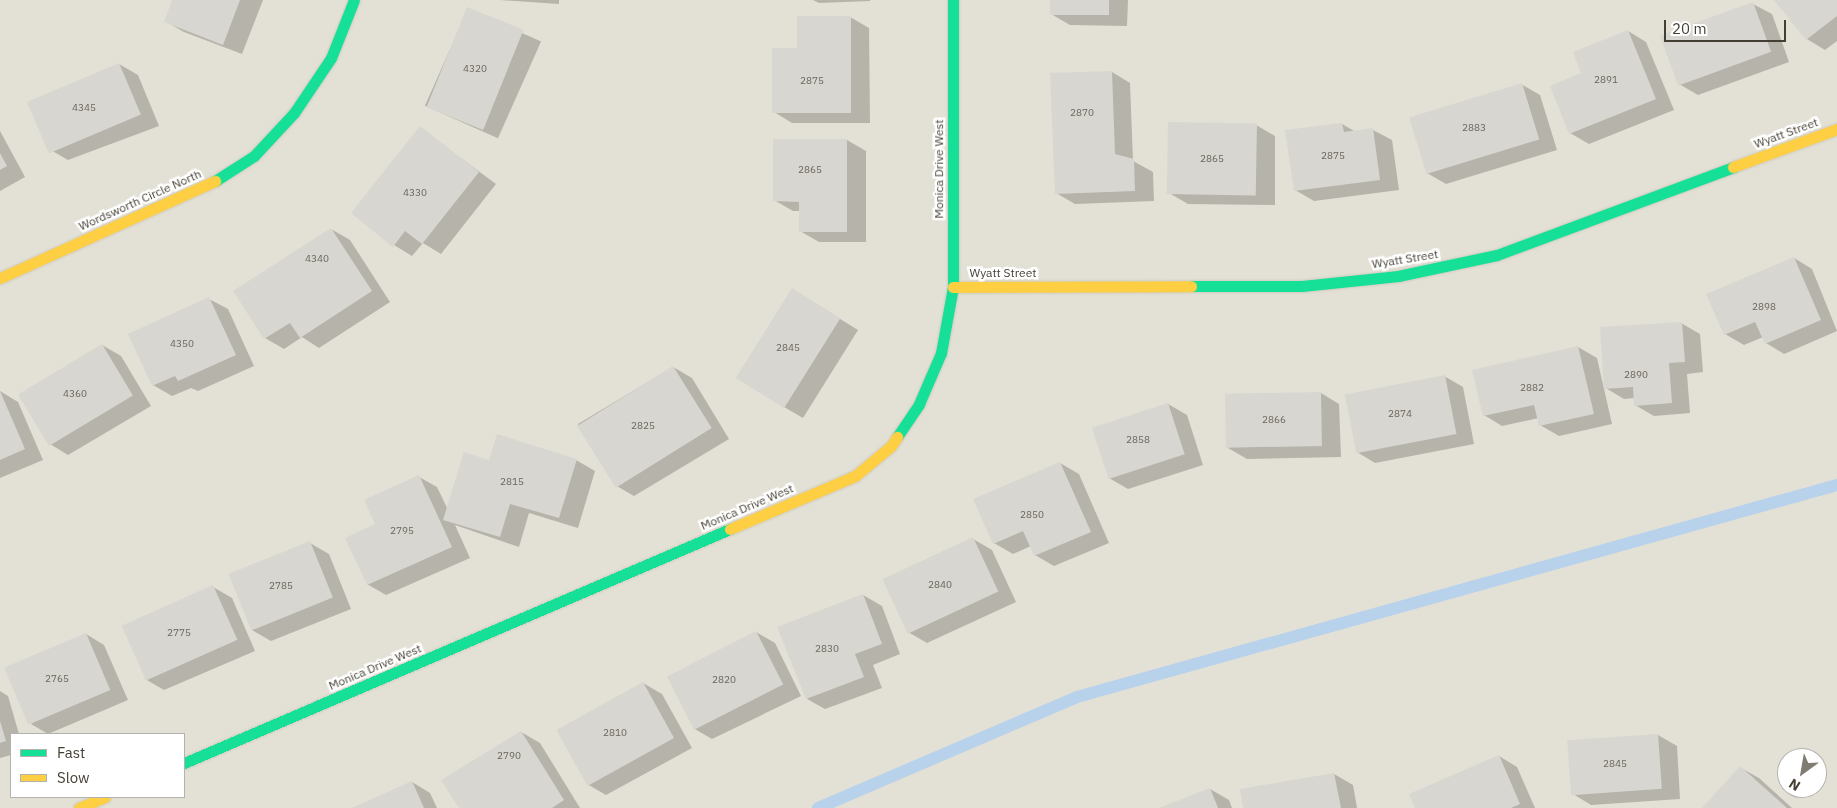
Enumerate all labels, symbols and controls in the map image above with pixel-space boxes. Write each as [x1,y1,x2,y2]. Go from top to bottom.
scale bar [1667,10,1790,42]
text: 20 m [1672,19,1707,38]
house number: 4320 [463,63,487,75]
house number: 2891 [1594,74,1618,86]
house number: 2875 [800,75,824,87]
house number: 4345 [72,102,96,114]
house number: 2870 [1070,107,1094,119]
street label: Wyatt Street [1752,115,1820,151]
street label: Monica Drive West [932,119,946,219]
house number: 2883 [1462,122,1486,134]
house number: 2875 [1321,150,1345,162]
house number: 2865 [1200,153,1224,165]
house number: 2865 [798,164,822,176]
street label: Wordsworth Circle North [76,166,204,234]
house number: 4330 [403,187,427,199]
street label: Wyatt Street [1371,247,1439,271]
house number: 4340 [305,253,329,265]
street label: Wyatt Street [970,266,1036,280]
house number: 2898 [1752,301,1776,313]
house number: 4350 [170,338,194,350]
house number: 2845 [776,342,800,354]
house number: 2890 [1624,369,1648,381]
house number: 2882 [1520,382,1544,394]
house number: 4360 [63,388,87,400]
house number: 2874 [1388,408,1412,420]
house number: 2866 [1262,414,1286,426]
house number: 2825 [631,420,655,432]
house number: 2858 [1126,434,1150,446]
house number: 2815 [500,476,524,488]
street label: Monica Drive West [698,481,796,533]
house number: 2850 [1020,509,1044,521]
house number: 2795 [390,525,414,537]
house number: 2840 [928,579,952,591]
house number: 2785 [269,580,293,592]
house number: 2775 [167,627,191,639]
street label: Monica Drive West [326,641,424,693]
house number: 2830 [815,643,839,655]
house number: 2765 [45,673,69,685]
house number: 2820 [712,674,736,686]
house number: 2810 [603,727,627,739]
legend [10,733,185,798]
text: Fast [57,743,85,762]
north arrow [1777,748,1827,798]
house number: 2790 [497,750,521,762]
house number: 2845 [1603,758,1627,770]
text: Slow [57,768,90,787]
text: N [1786,775,1804,795]

